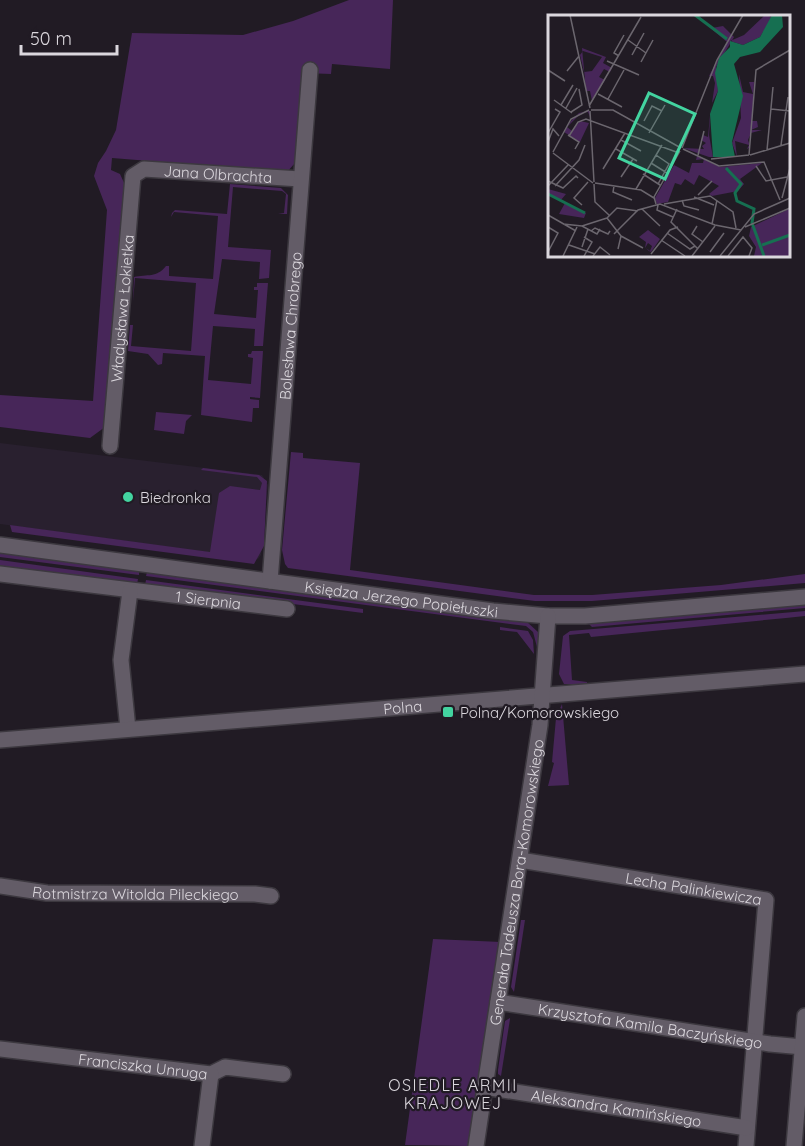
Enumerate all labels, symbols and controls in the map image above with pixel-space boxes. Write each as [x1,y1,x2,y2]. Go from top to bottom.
inset map [548,15,790,256]
scale bar [21,18,117,56]
text: 50 m [30,27,72,50]
street label: Jana Olbrachta [163,161,273,187]
street label: Władysława Łokietka [106,234,137,383]
street label: Bolesława Chrobrego [275,251,305,401]
place label: Biedronka [140,488,211,507]
marker: Biedronka [121,490,135,504]
street label: Księdza Jerzego Popiełuszki [304,576,499,621]
street label: 1 Sierpnia [175,586,242,613]
street label: Polna [382,696,423,718]
place label: Polna/Komorowskiego [460,703,619,722]
marker: Polna/Komorowskiego [441,705,455,719]
street label: Generała Tadeusza Bora-Komorowskiego [485,738,547,1026]
street label: Lecha Palinkiewicza [624,868,763,909]
street label: Rotmistrza Witolda Pileckiego [31,881,239,903]
street label: Krzysztofa Kamila Baczyńskiego [537,999,764,1052]
street label: Franciszka Unruga [77,1049,209,1083]
district label: OSIEDLE ARMII KRAJOWEJ [388,1075,518,1113]
street label: Aleksandra Kamińskiego [530,1085,703,1130]

